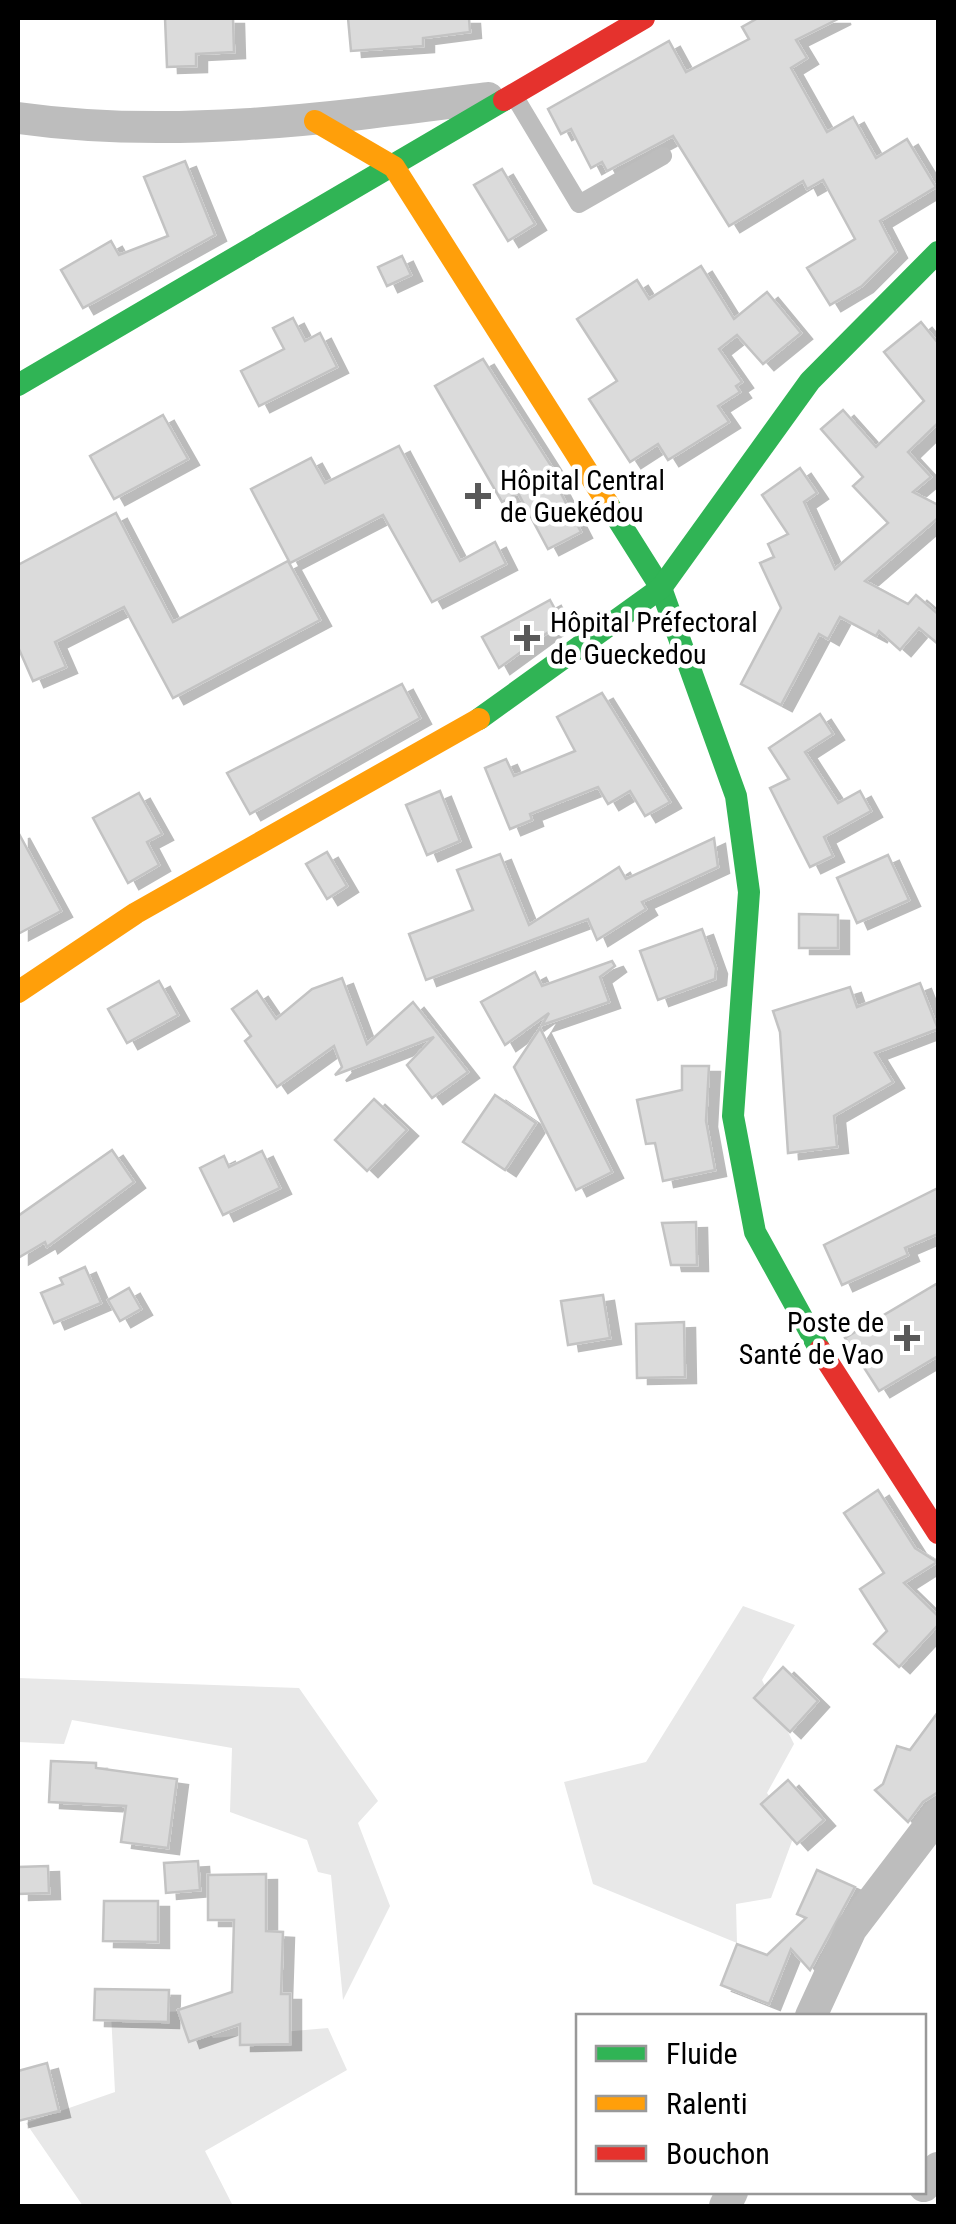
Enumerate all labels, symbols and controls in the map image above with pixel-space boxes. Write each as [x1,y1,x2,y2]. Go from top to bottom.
place label: Hôpital Central de Guekédou [500,464,665,529]
marker: Hôpital Central de Guekédou [465,483,491,509]
place label: Hôpital Préfectoral de Gueckedou [550,606,758,671]
marker: Hôpital Préfectoral de Gueckedou [514,625,540,651]
place label: Poste de Santé de Vao [739,1306,884,1371]
marker: Poste de Santé de Vao [894,1325,920,1351]
legend [576,2014,926,2194]
text: Fluide [666,2036,738,2071]
text: Ralenti [666,2086,748,2121]
text: Bouchon [666,2136,770,2171]

